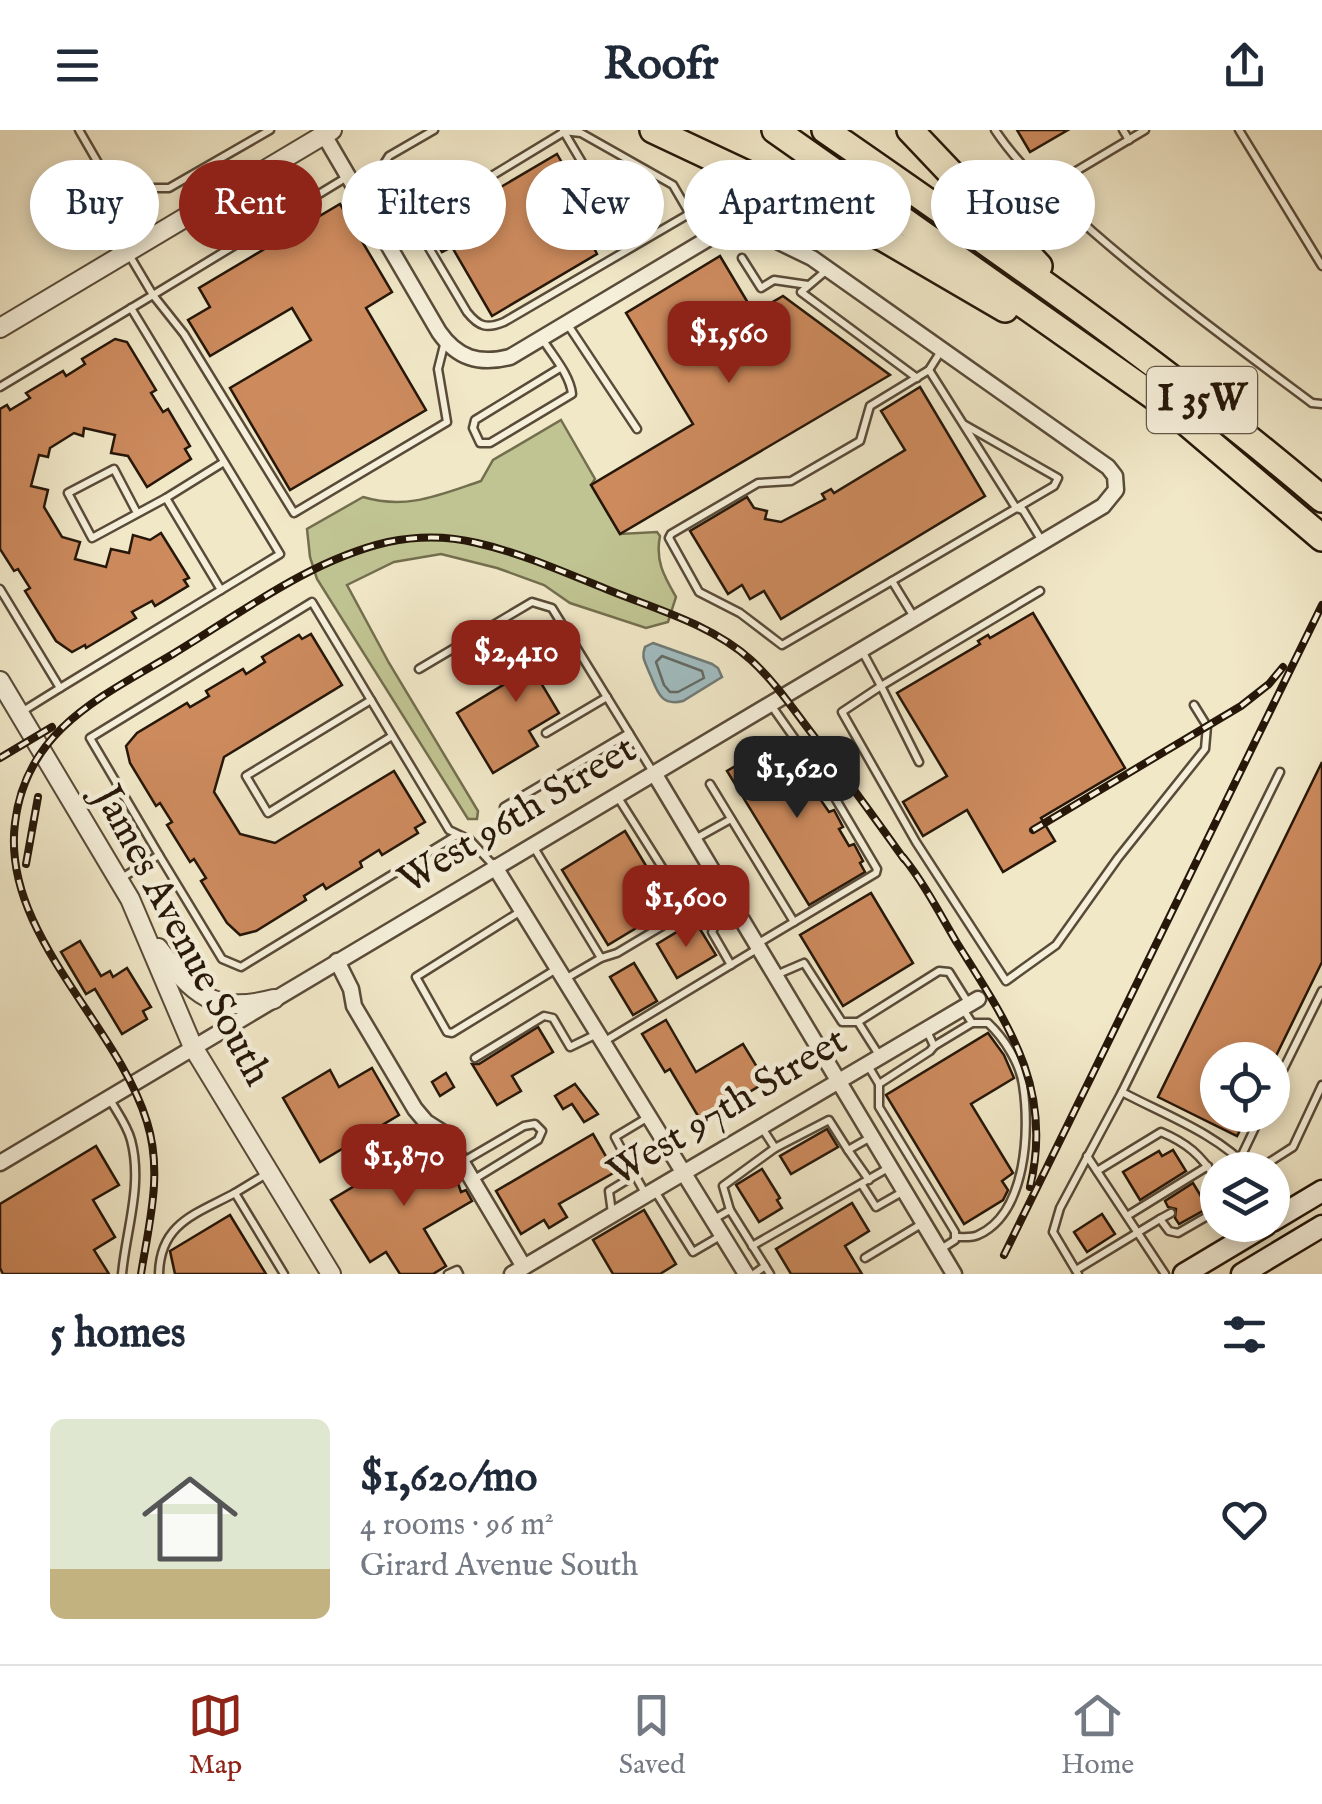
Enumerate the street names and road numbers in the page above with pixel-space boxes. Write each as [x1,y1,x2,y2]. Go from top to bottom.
road number: I 35W [1147,367,1257,433]
street label: West 96th Street [390,725,646,907]
street label: James Avenue South [78,773,282,1095]
street label: West 97th Street [599,1017,857,1199]

